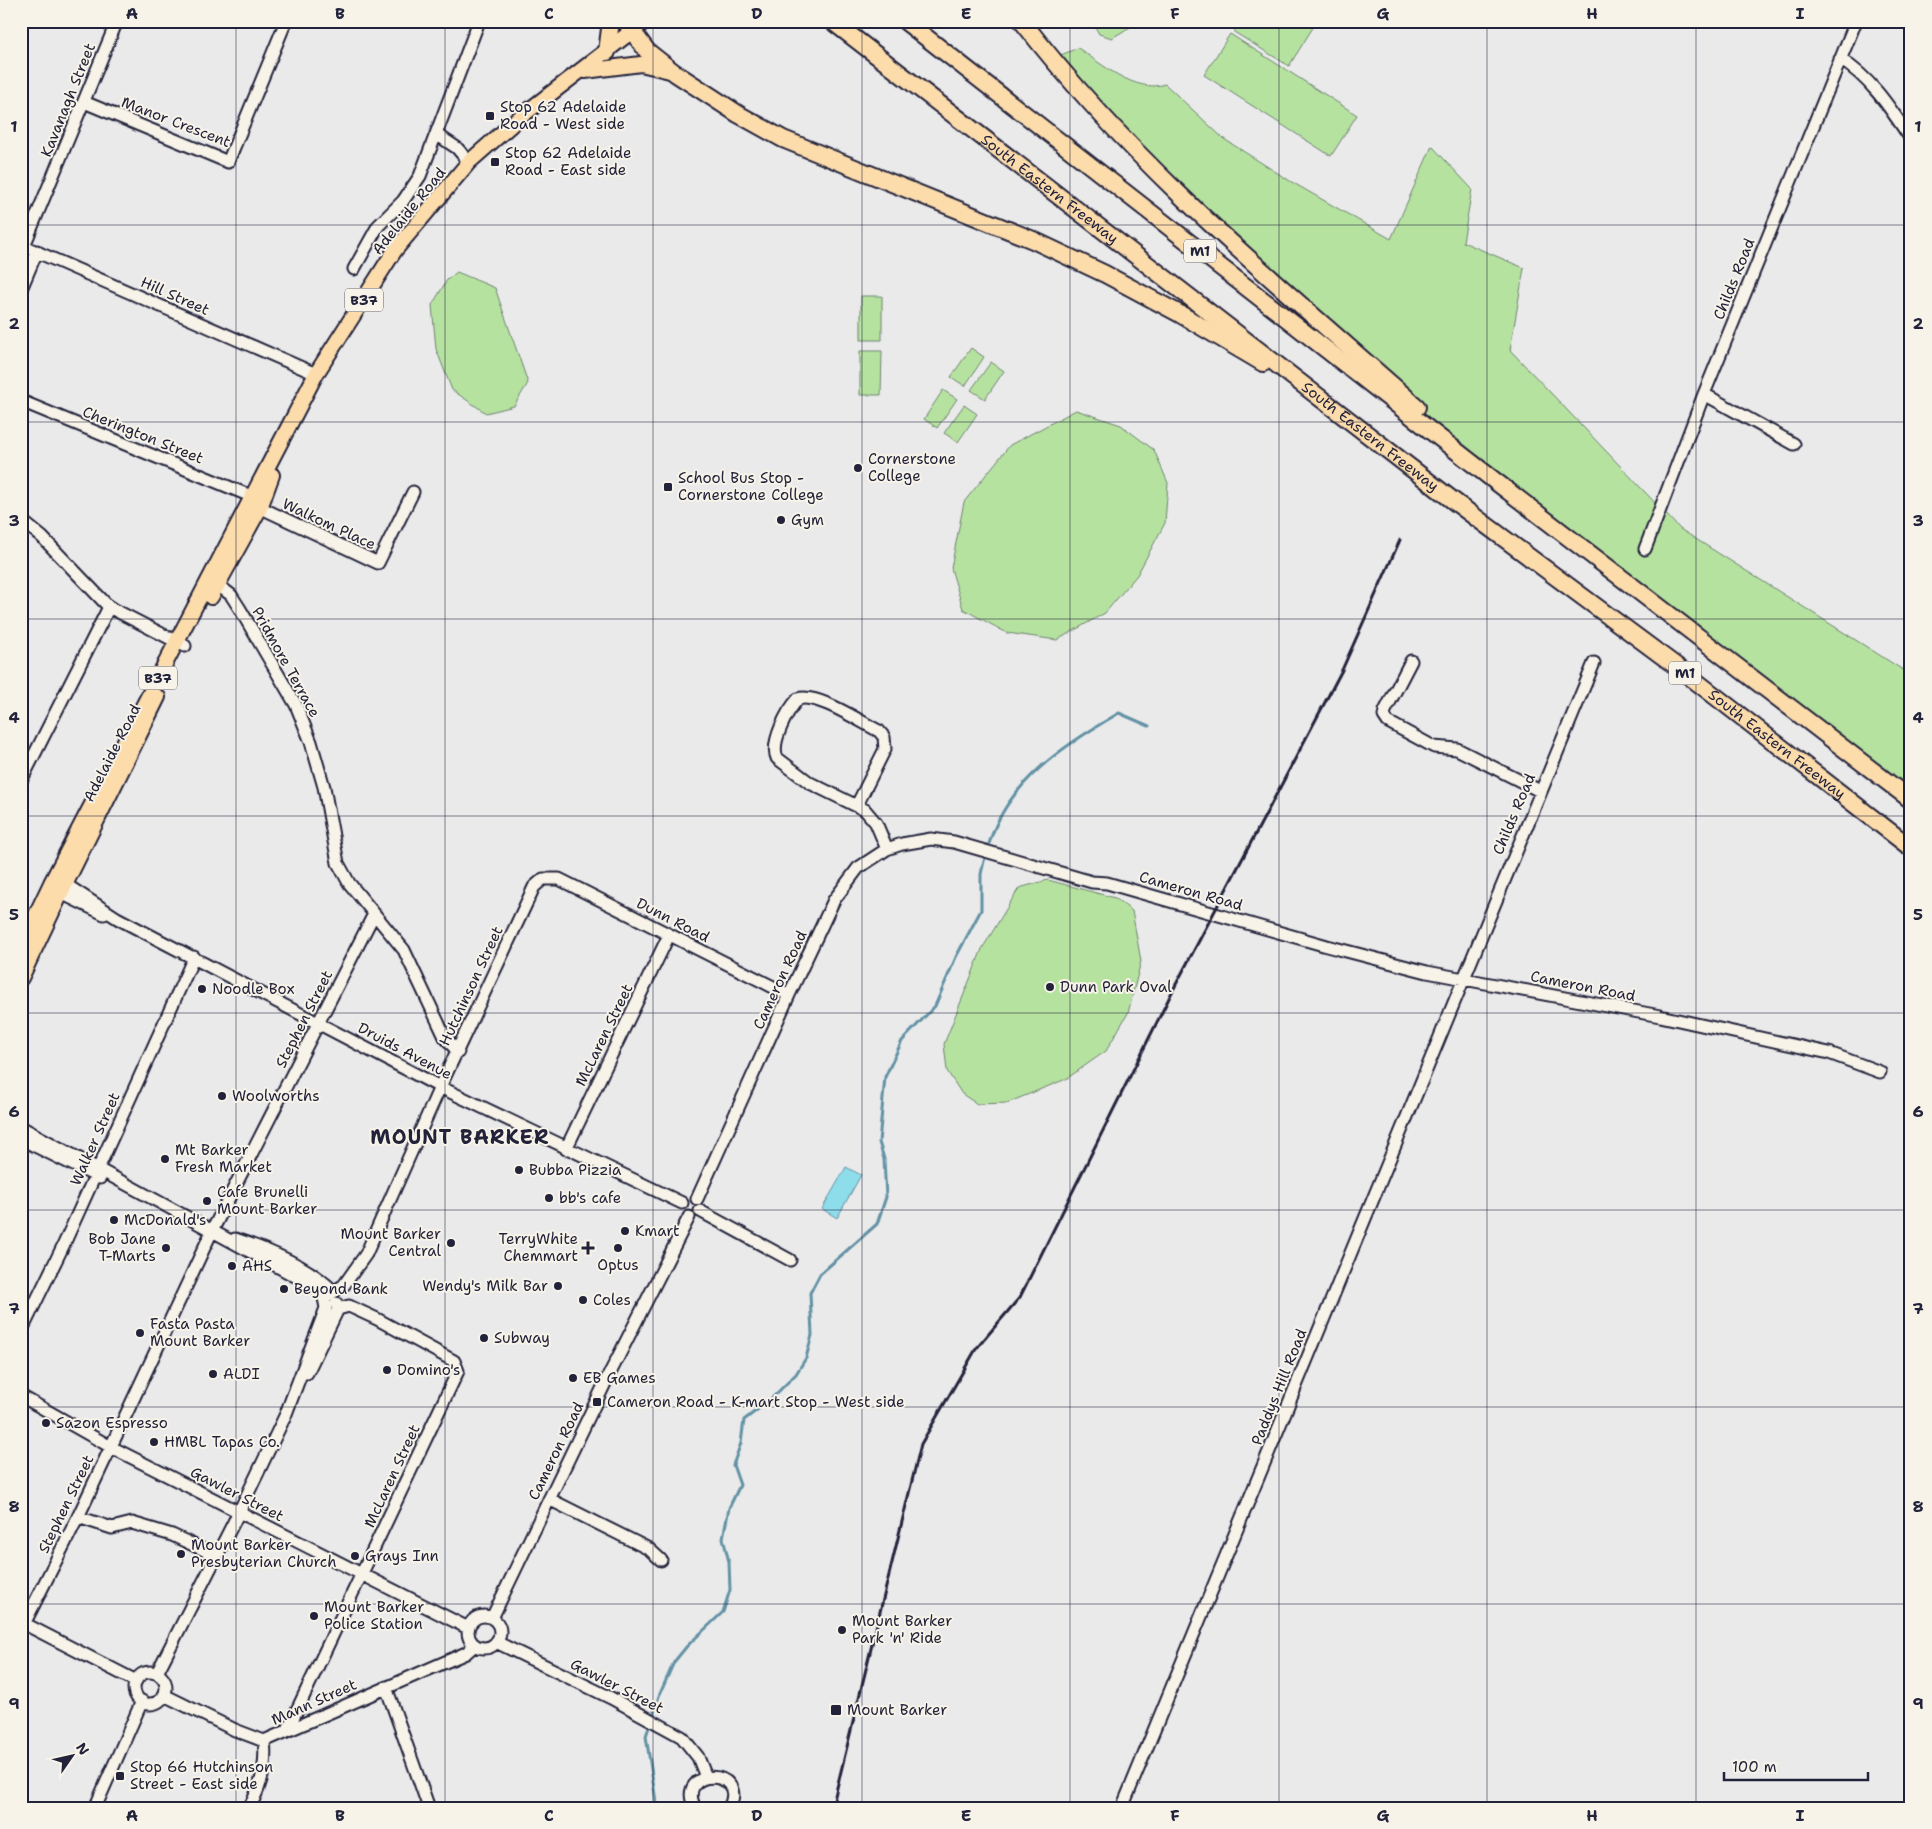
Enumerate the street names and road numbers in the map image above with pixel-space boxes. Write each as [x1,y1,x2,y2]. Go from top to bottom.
street label: Kavanagh Street [36,40,100,160]
street label: Manor Crescent [118,92,234,152]
street label: South Eastern Freeway [977,130,1123,248]
street label: Adelaide Road [368,163,451,259]
street label: Childs Road [1709,235,1760,323]
road number: M1 [1184,240,1216,262]
street label: Hill Street [138,272,212,320]
road number: B37 [345,288,383,312]
street label: South Eastern Freeway [1297,377,1443,496]
street label: Cherington Street [80,402,206,468]
street label: Walkom Place [279,494,379,554]
street label: Pridmore Terrace [247,603,325,721]
road number: M1 [1669,661,1701,684]
road number: B37 [139,666,177,690]
street label: South Eastern Freeway [1704,685,1850,804]
street label: Adelaide Road [79,700,145,805]
street label: Childs Road [1488,770,1540,858]
street label: Cameron Road [1137,867,1246,915]
street label: Dunn Road [633,893,713,947]
street label: Hutchinson Street [435,923,507,1049]
street label: Cameron Road [748,927,812,1033]
street label: Cameron Road [1529,966,1638,1006]
street label: Stephen Street [271,967,337,1071]
street label: McLaren Street [571,980,637,1090]
street label: Druids Avenue [354,1018,456,1084]
street label: Walker Street [65,1089,125,1189]
street label: Paddys Hill Road [1247,1325,1312,1448]
street label: Cameron Road [524,1398,589,1503]
street label: McLaren Street [359,1421,425,1531]
street label: Stephen Street [34,1452,98,1556]
street label: Gawler Street [187,1462,287,1526]
street label: Gawler Street [567,1654,667,1718]
street label: Mann Street [268,1674,360,1730]

